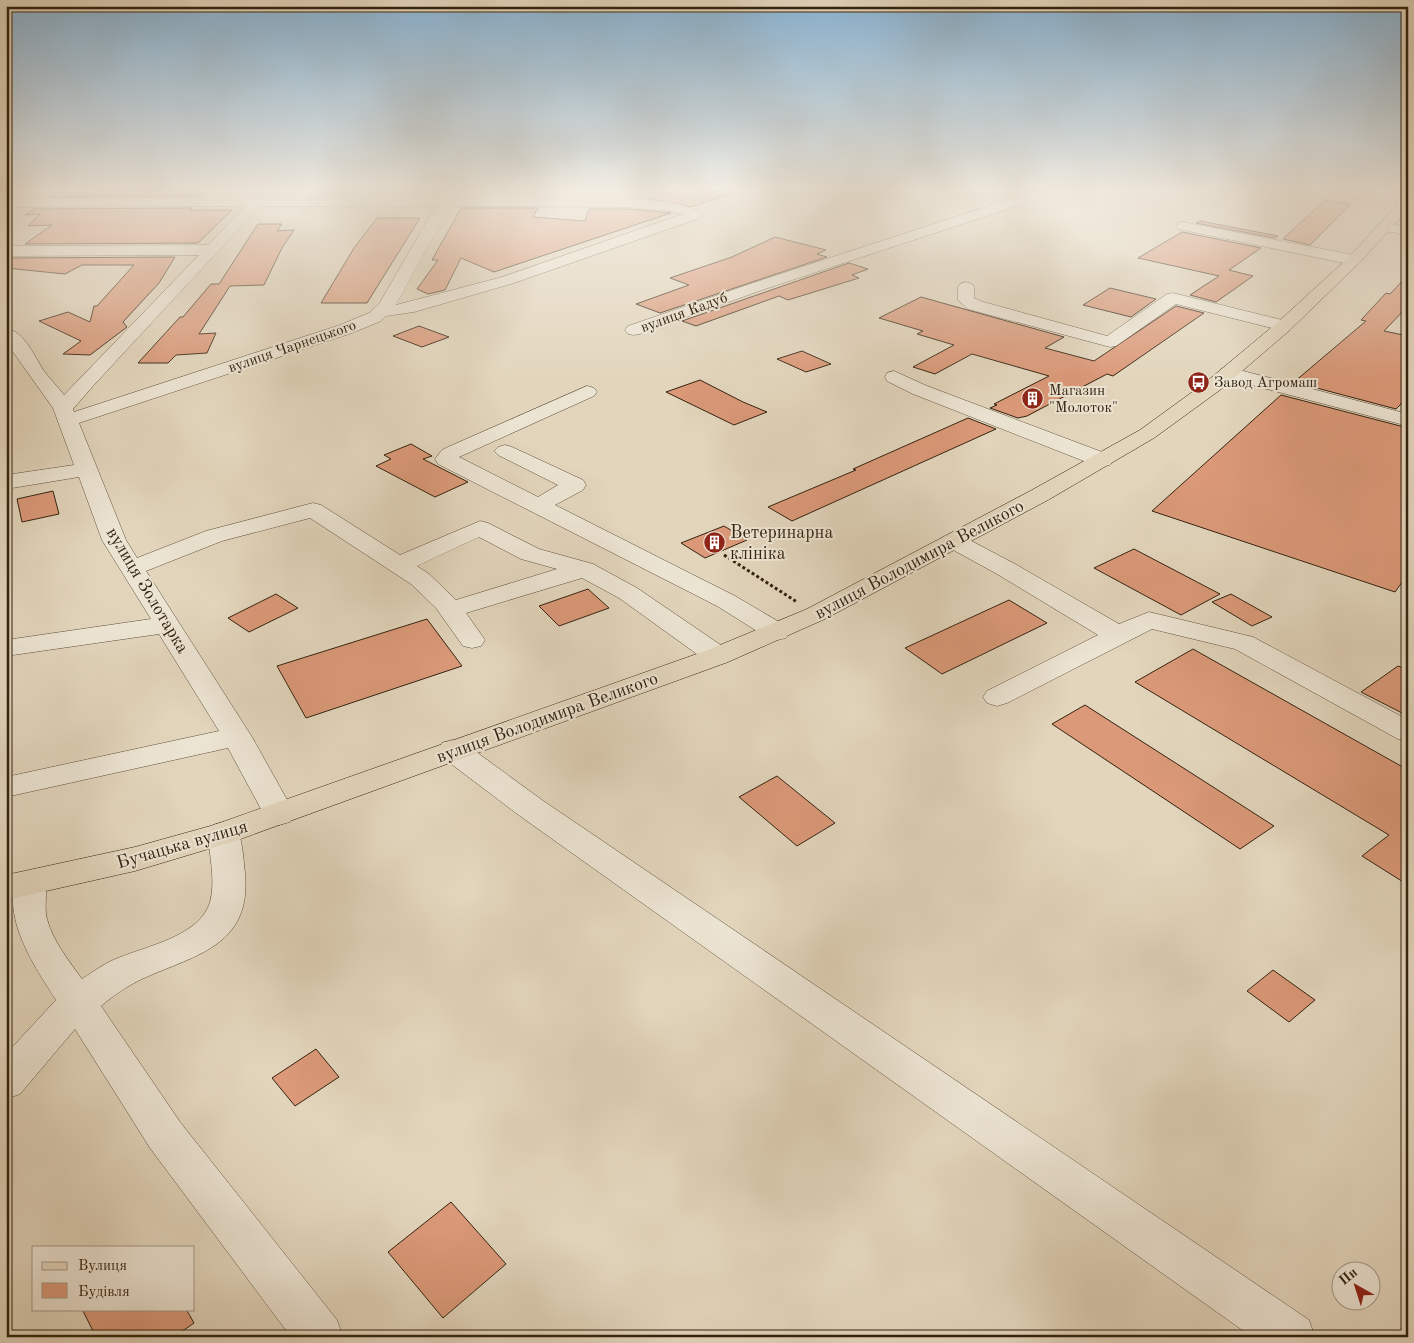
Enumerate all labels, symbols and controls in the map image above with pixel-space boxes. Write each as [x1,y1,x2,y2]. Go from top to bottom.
street label: вулиця Кадуб [639,291,730,336]
street label: вулиця Чарнецького [227,319,358,376]
bus stop icon: Завод Агромаш [1186,370,1210,394]
place label: Завод Агромаш [1214,376,1317,391]
place label: Магазин "Молоток" [1049,384,1118,416]
building icon: Магазин "Молоток" [1021,387,1045,411]
street label: вулиця Володимира Великого [812,497,1027,623]
place label: Ветеринарна клініка [730,524,833,563]
street label: вулиця Золотарка [103,525,192,657]
building icon: Ветеринарна клініка [702,530,726,554]
street label: вулиця Володимира Великого [434,669,660,766]
street label: Бучацька вулиця [115,818,250,872]
legend [32,1246,195,1310]
text: Вулиця [78,1259,127,1274]
north arrow [1332,1260,1382,1310]
text: Пн [1337,1265,1360,1288]
text: Будівля [78,1285,130,1300]

